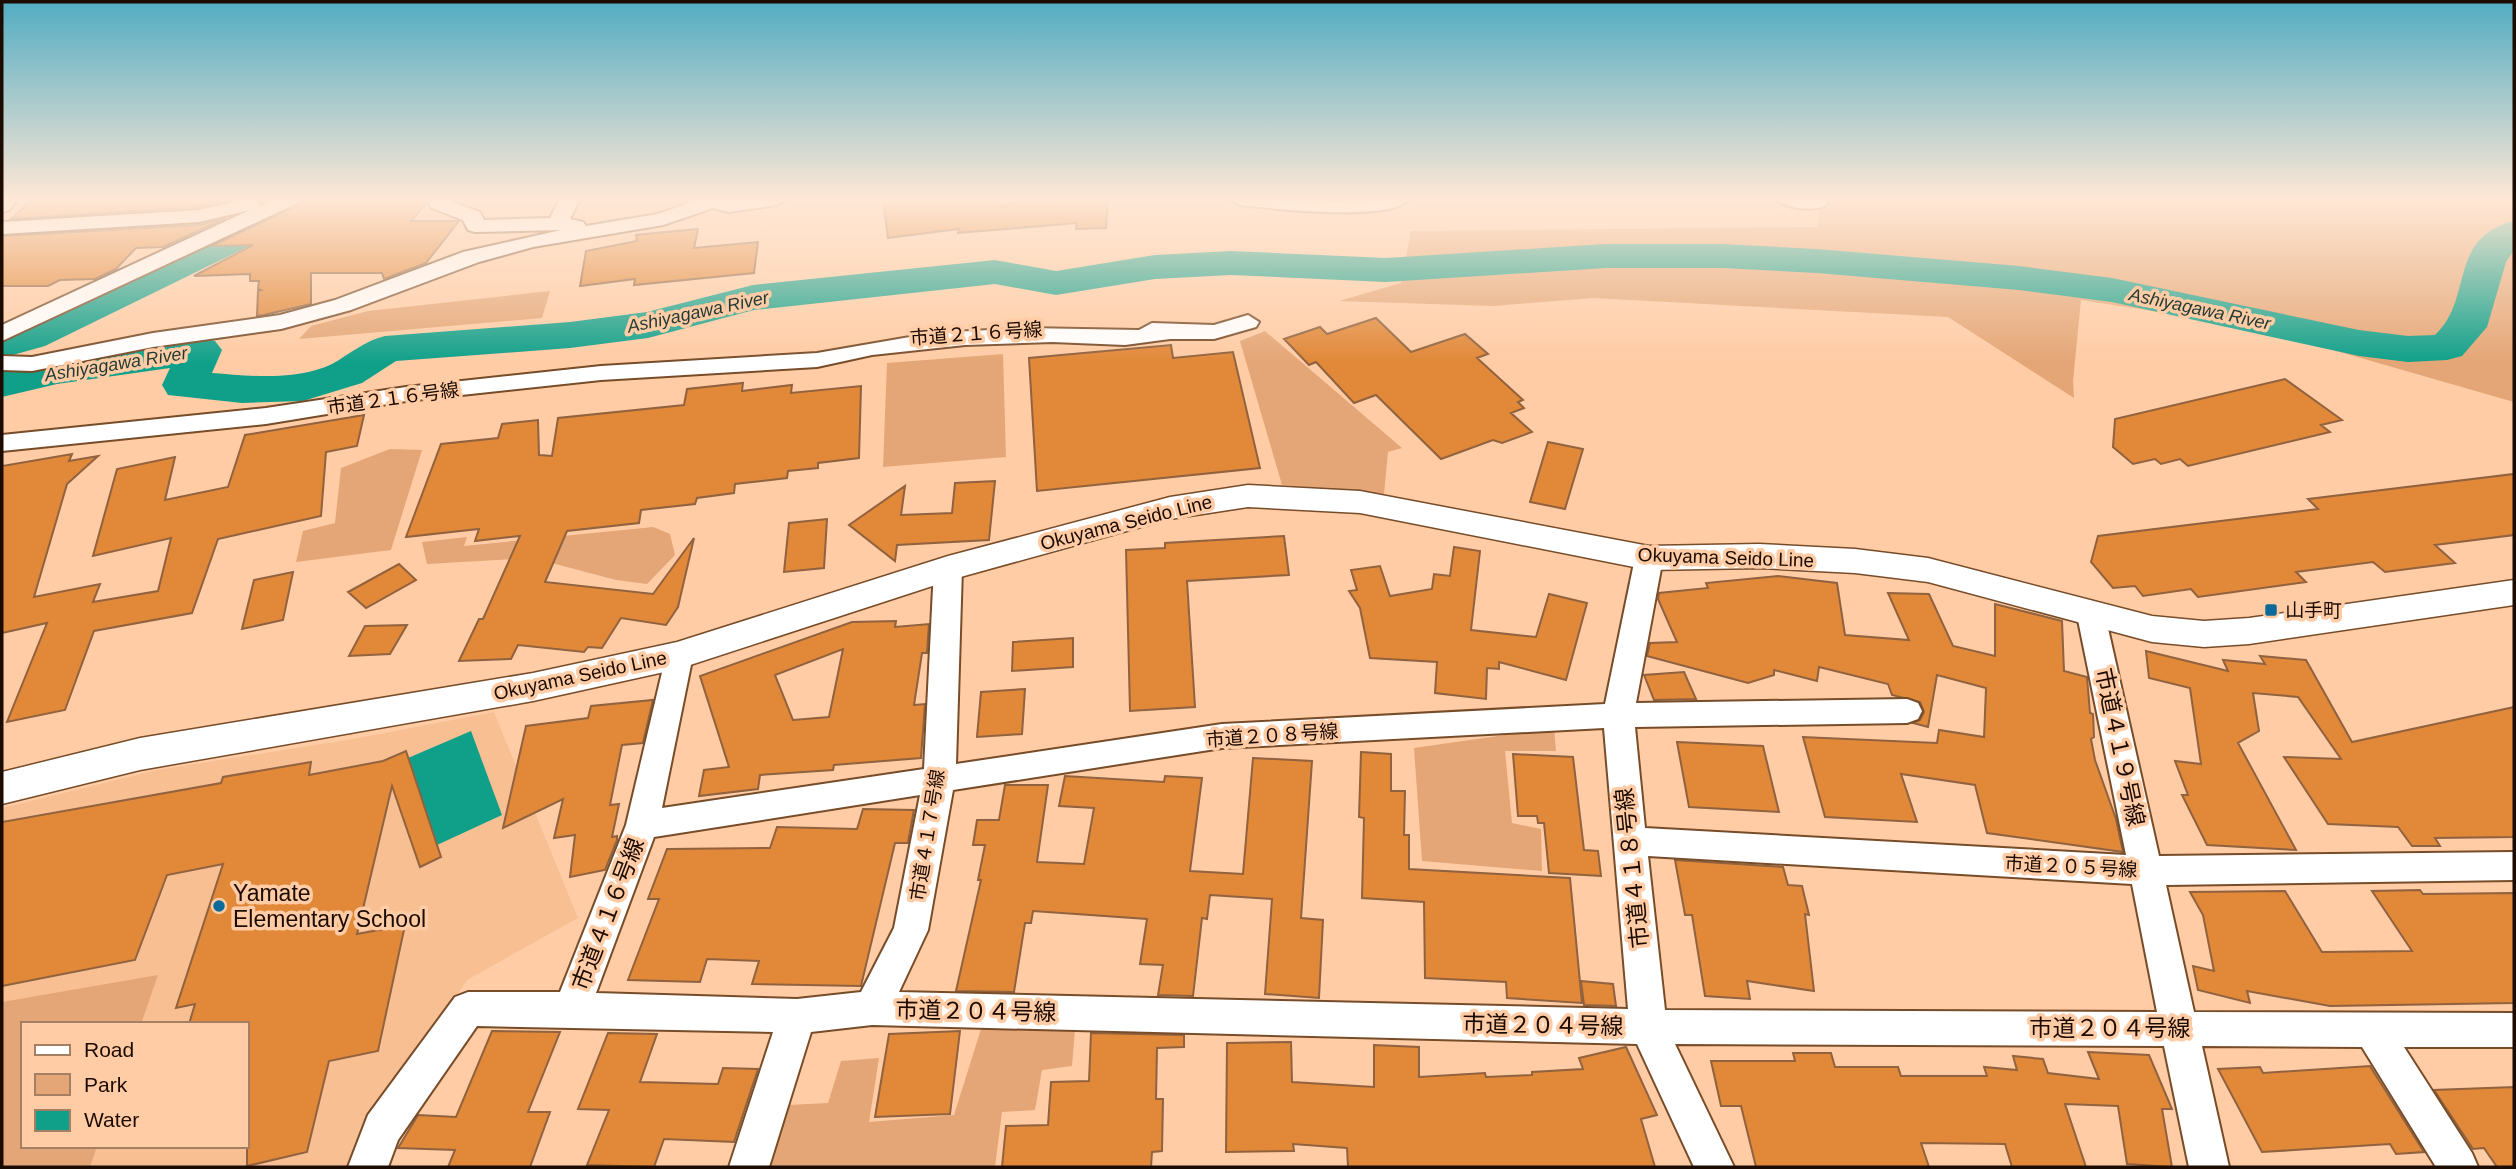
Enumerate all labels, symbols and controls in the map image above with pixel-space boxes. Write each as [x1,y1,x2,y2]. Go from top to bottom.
water label: Ashiyagawa River [2126,284,2274,334]
water label: Ashiyagawa River [624,287,772,337]
street label: 市道２１６号線 [909,318,1043,349]
water label: Ashiyagawa River [42,343,190,385]
street label: 市道２１６号線 [326,379,460,418]
street label: Okuyama Seido Line [1038,491,1214,554]
street label: Okuyama Seido Line [1637,544,1814,571]
place label: 山手町 [2285,600,2342,621]
marker: 山手町 [2263,602,2279,618]
street label: Okuyama Seido Line [492,647,669,704]
street label: 市道４１９号線 [2091,666,2149,828]
street label: 市道２０８号線 [1205,720,1339,751]
street label: 市道４１７号線 [907,768,948,902]
street label: 市道４１８号線 [1611,787,1653,949]
street label: 市道４１６号線 [567,834,649,994]
street label: 市道２０５号線 [2004,853,2138,880]
place label: Yamate Elementary School [233,880,426,932]
marker: Yamate Elementary School [211,898,227,914]
street label: 市道２０４号線 [895,997,1057,1025]
street label: 市道２０４号線 [1462,1011,1624,1039]
street label: 市道２０４号線 [2030,1015,2191,1041]
legend [21,1022,248,1148]
text: Road [84,1038,134,1061]
text: Park [84,1073,128,1096]
text: Water [84,1108,139,1131]

